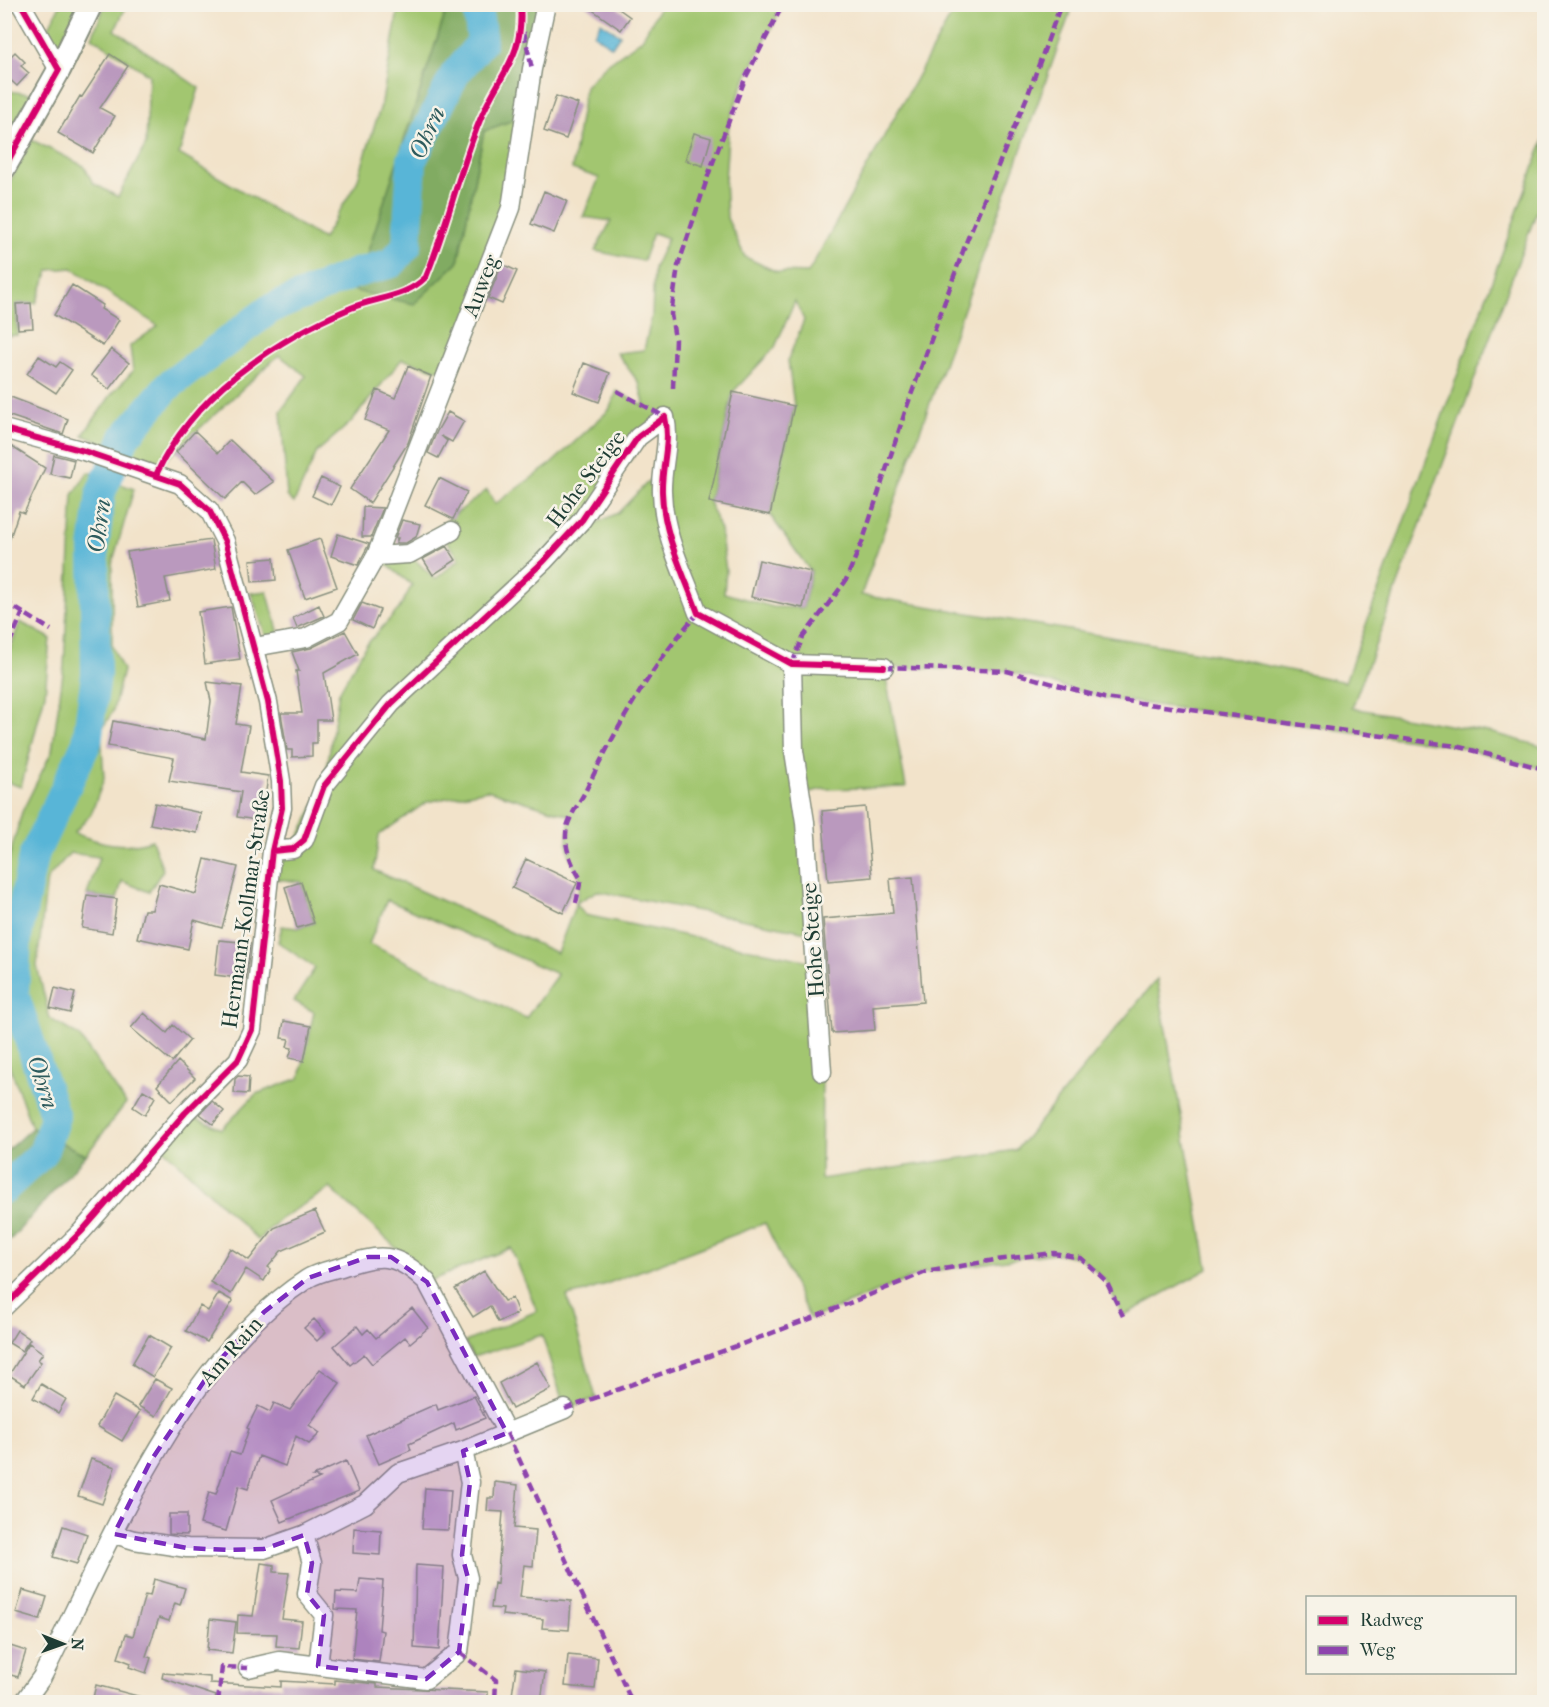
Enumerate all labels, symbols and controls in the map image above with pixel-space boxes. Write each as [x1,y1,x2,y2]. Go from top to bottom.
water label: Ohrn [403,102,451,164]
street label: Auweg [457,251,505,322]
street label: Hohe Steige [541,425,631,533]
water label: Ohrn [82,497,116,555]
street label: Hermann-Kollmar-Straße [216,788,276,1030]
street label: Hohe Steige [796,882,830,998]
water label: Ohrn [21,1052,65,1112]
street label: Am Rain [193,1311,268,1392]
legend [1306,1596,1516,1674]
text: Radweg [1360,1610,1423,1631]
north arrow [33,1614,93,1674]
text: N [68,1638,87,1651]
text: Weg [1359,1640,1395,1661]

